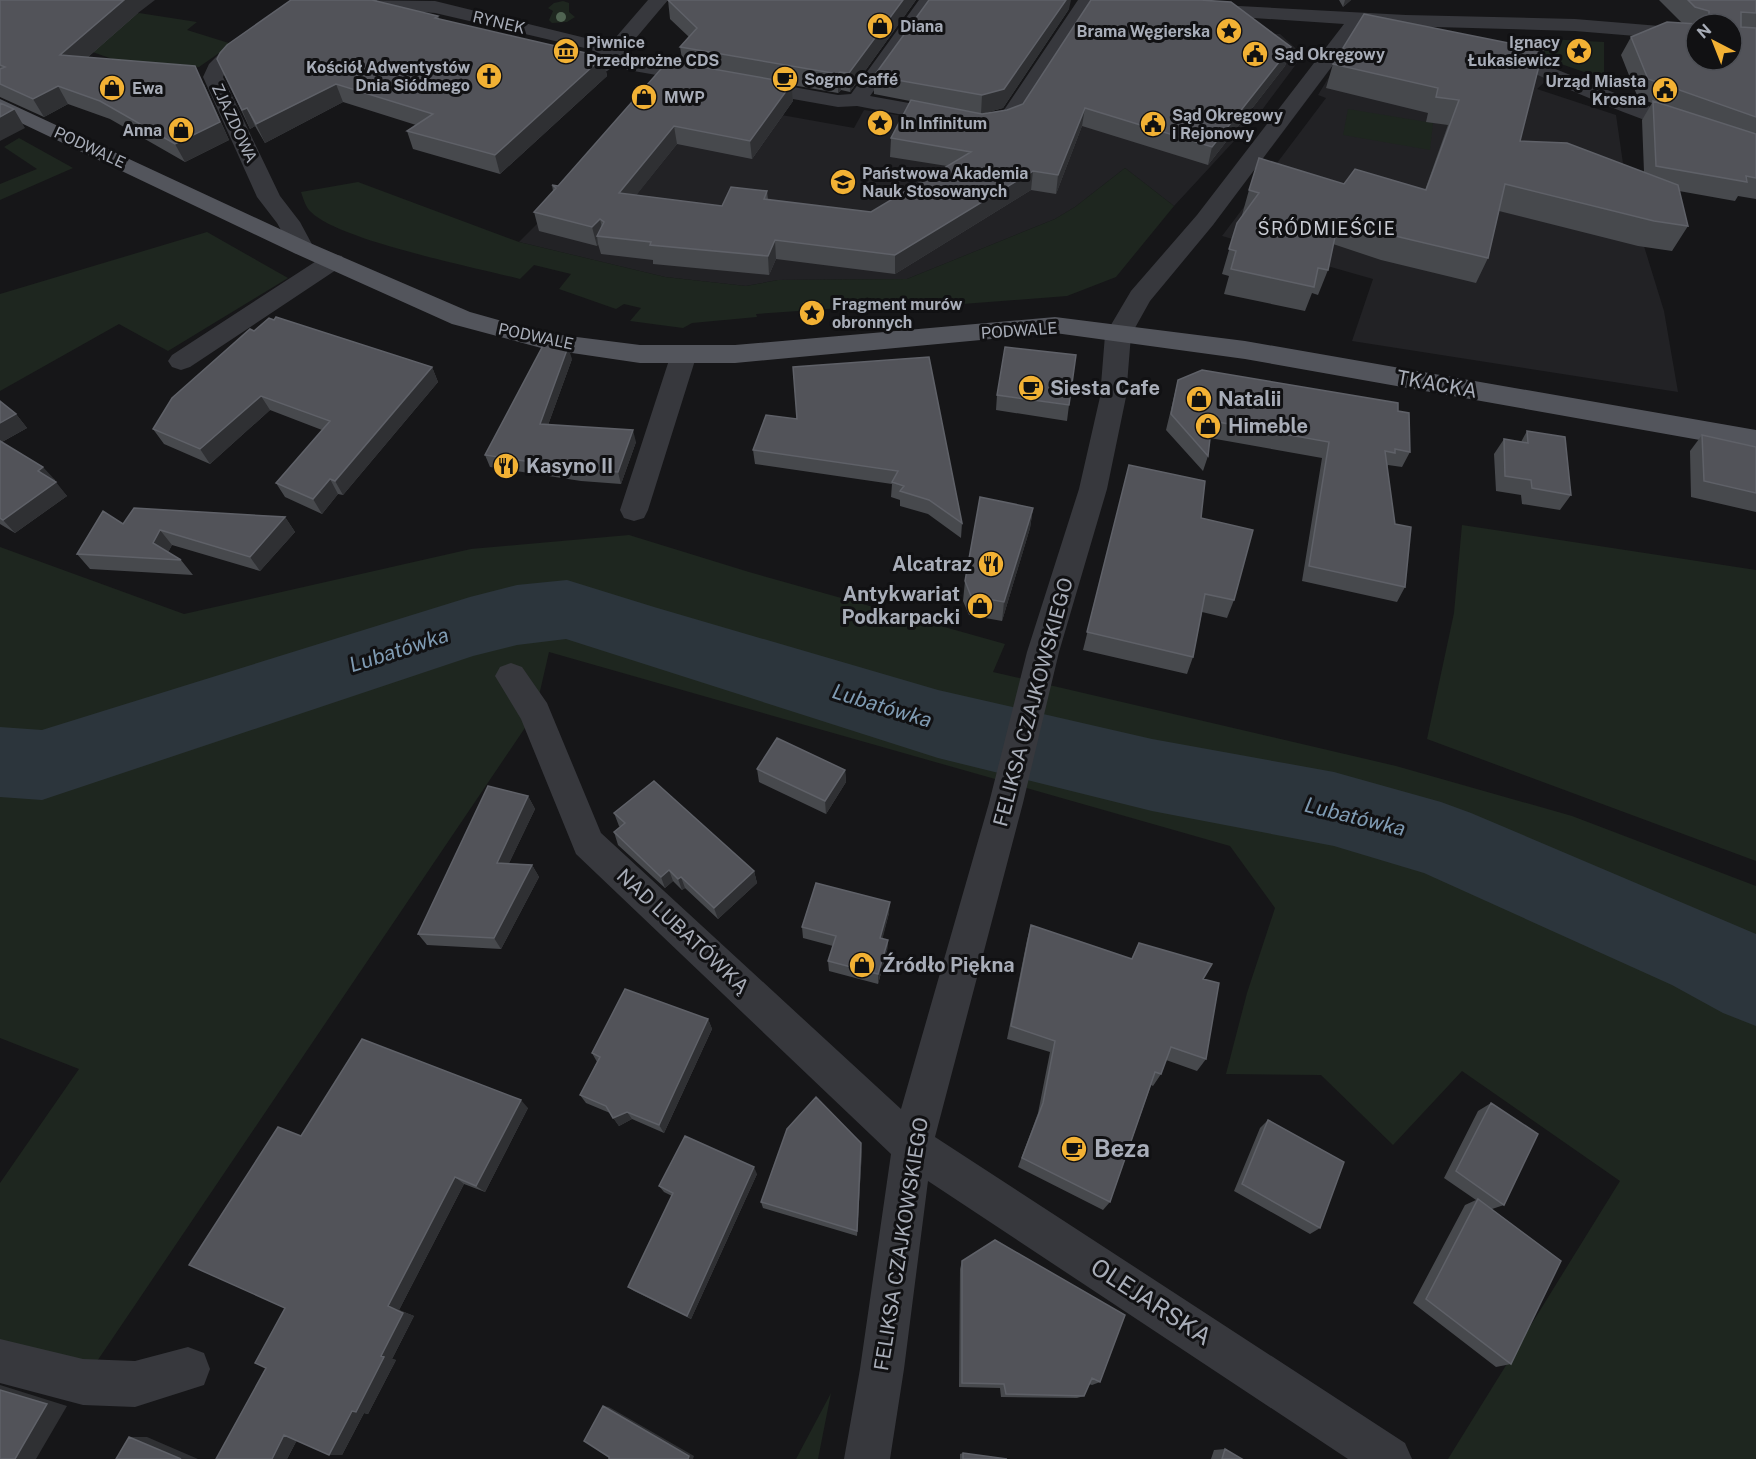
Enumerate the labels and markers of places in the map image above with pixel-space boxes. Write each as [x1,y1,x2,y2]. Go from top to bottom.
shop icon: Diana [865,11,895,41]
place icon: Brama Węgierska [1214,16,1244,46]
place label: Diana [900,17,943,36]
place label: Brama Węgierska [1077,22,1210,41]
place label: Piwnice Przedprożne CDS [586,33,719,70]
place label: Ignacy Łukasiewicz [1468,33,1560,70]
museum icon: Piwnice Przedprożne CDS [551,36,581,66]
place icon: Ignacy Łukasiewicz [1564,36,1594,66]
public building icon: Sąd Okręgowy [1240,39,1270,69]
place label: Sąd Okręgowy [1274,45,1385,64]
place label: Kościół Adwentystów Dnia Siódmego [306,58,470,95]
church icon: Kościół Adwentystów Dnia Siódmego [474,61,504,91]
cafe icon: Sogno Caffé [770,64,800,94]
place label: Sogno Caffé [804,70,898,89]
place label: Urząd Miasta Krosna [1545,72,1646,109]
shop icon: Ewa [97,73,127,103]
public building icon: Urząd Miasta Krosna [1650,75,1680,105]
place label: Ewa [132,79,163,98]
shop icon: MWP [629,82,659,112]
place label: MWP [664,88,705,107]
place label: Sąd Okregowy i Rejonowy [1172,106,1283,143]
place icon: In Infinitum [865,108,895,138]
public building icon: Sąd Okregowy i Rejonowy [1138,109,1168,139]
place label: In Infinitum [900,114,987,133]
shop icon: Anna [166,115,196,145]
place label: Anna [122,121,162,140]
place label: Państwowa Akademia Nauk Stosowanych [862,164,1028,201]
school or university icon: Państwowa Akademia Nauk Stosowanych [828,167,858,197]
place label: Fragment murów obronnych [832,295,963,332]
place icon: Fragment murów obronnych [797,298,827,328]
cafe icon: Siesta Cafe [1016,373,1046,403]
place label: Siesta Cafe [1050,376,1160,400]
shop icon: Natalii [1184,384,1214,414]
place label: Natalii [1218,387,1281,411]
shop icon: Himeble [1193,411,1223,441]
place label: Himeble [1228,414,1308,438]
restaurant icon: Kasyno II [491,451,521,481]
place label: Kasyno II [526,454,613,478]
restaurant icon: Alcatraz [976,549,1006,579]
place label: Alcatraz [892,552,972,576]
place label: Antykwariat Podkarpacki [842,582,960,629]
shop icon: Antykwariat Podkarpacki [965,591,995,621]
shop icon: Źródło Piękna [847,950,877,980]
place label: Źródło Piękna [882,952,1015,977]
cafe icon: Beza [1059,1134,1089,1164]
place label: Beza [1094,1134,1150,1162]

